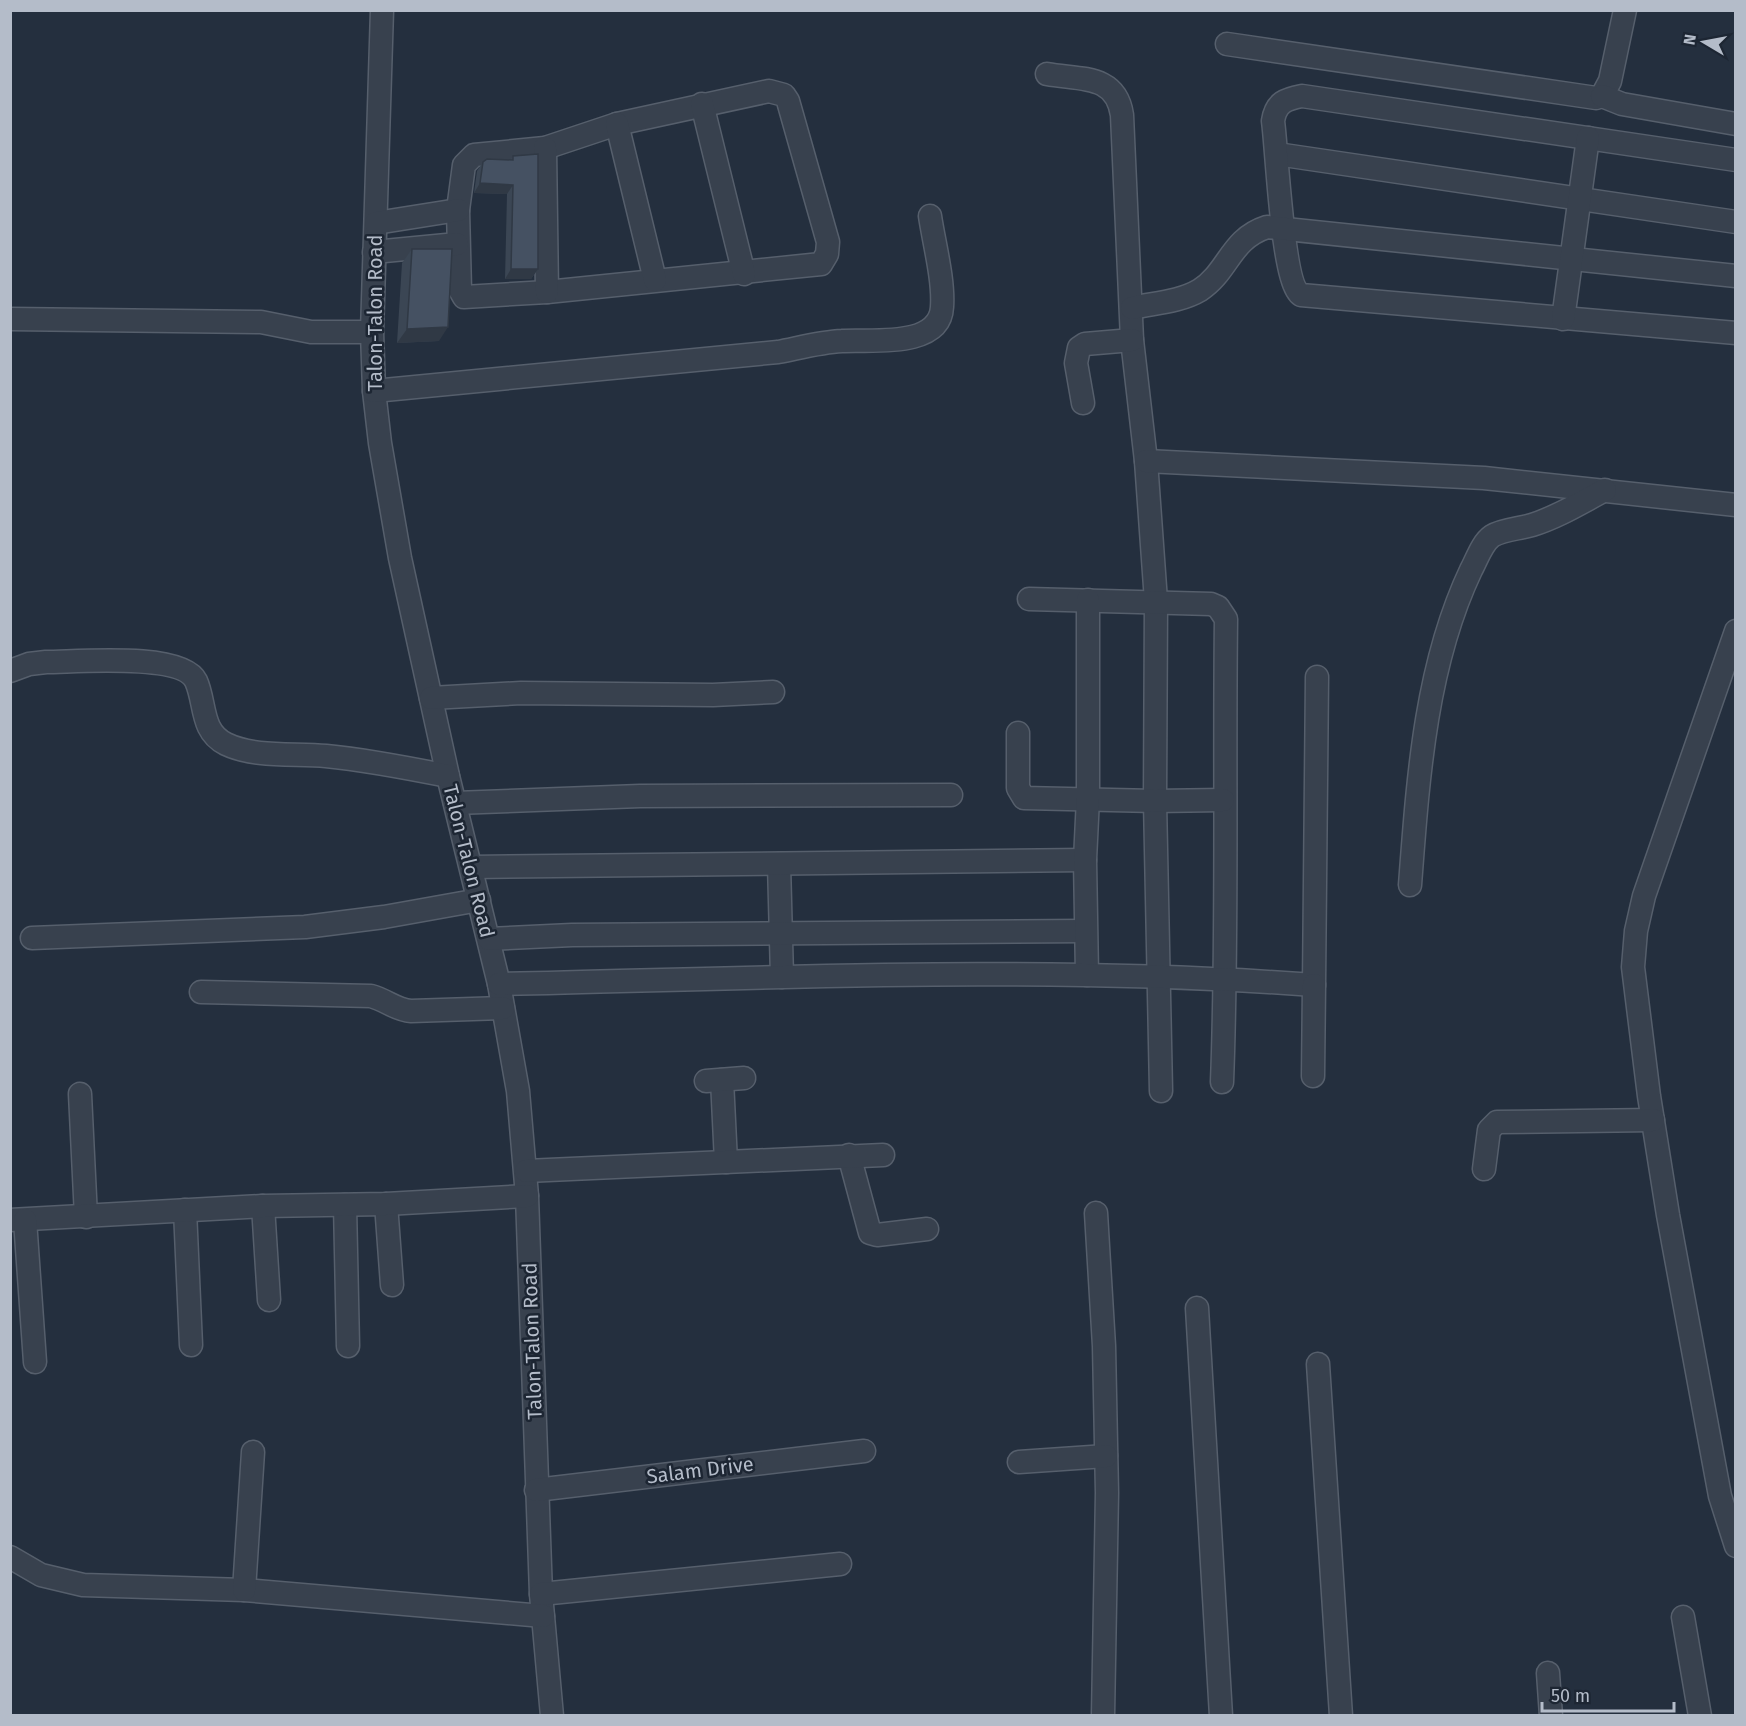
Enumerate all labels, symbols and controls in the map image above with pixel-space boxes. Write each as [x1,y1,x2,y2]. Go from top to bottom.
north arrow [1674,12,1734,72]
text: N [1679,33,1700,46]
street label: Talon-Talon Road [363,235,387,391]
street label: Talon-Talon Road [438,782,500,940]
street label: Talon-Talon Road [517,1262,547,1420]
street label: Salam Drive [645,1452,755,1488]
scale bar [1542,1675,1674,1713]
text: 50 m [1551,1685,1590,1707]

